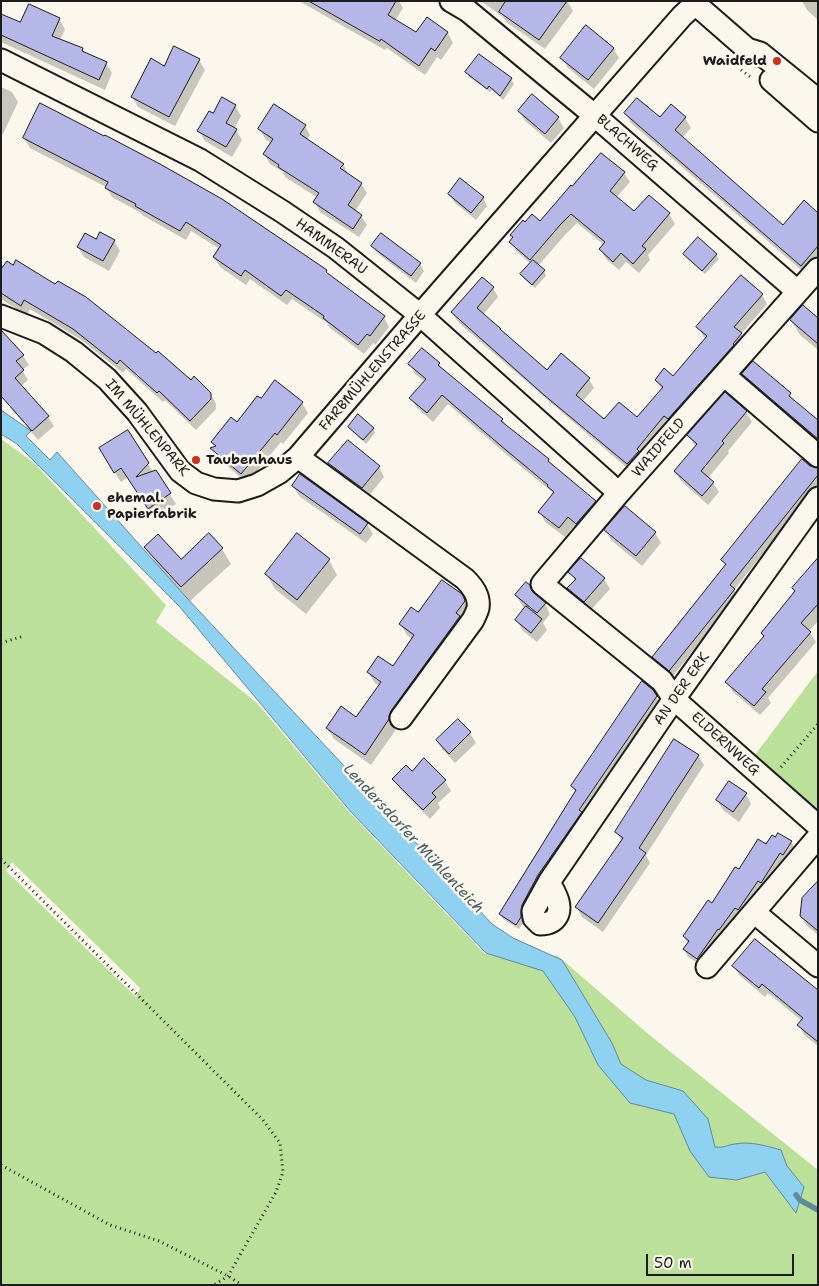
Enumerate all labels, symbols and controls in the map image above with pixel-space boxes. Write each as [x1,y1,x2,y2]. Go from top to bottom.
place label: Waidfeld [703,53,767,69]
marker: Waidfeld [771,55,783,67]
street label: BLACHWEG [593,111,661,175]
street label: HAMMERAU [292,215,370,279]
street label: FARBMÜHLENSTRASSE [316,307,430,435]
street label: IM MÜHLENPARK [101,376,193,480]
street label: WAIDFELD [629,415,689,481]
place label: Taubenhaus [206,452,292,468]
marker: Taubenhaus [190,454,202,466]
place label: ehemal. Papierfabrik [107,490,197,522]
marker: ehemal. Papierfabrik [91,500,103,512]
street label: AN DER ERK [651,649,713,729]
street label: ELDERNWEG [687,709,763,779]
water label: Lendersdorfer Mühlenteich [339,761,487,917]
scale bar [649,1244,796,1276]
text: 50 m [654,1253,692,1273]

